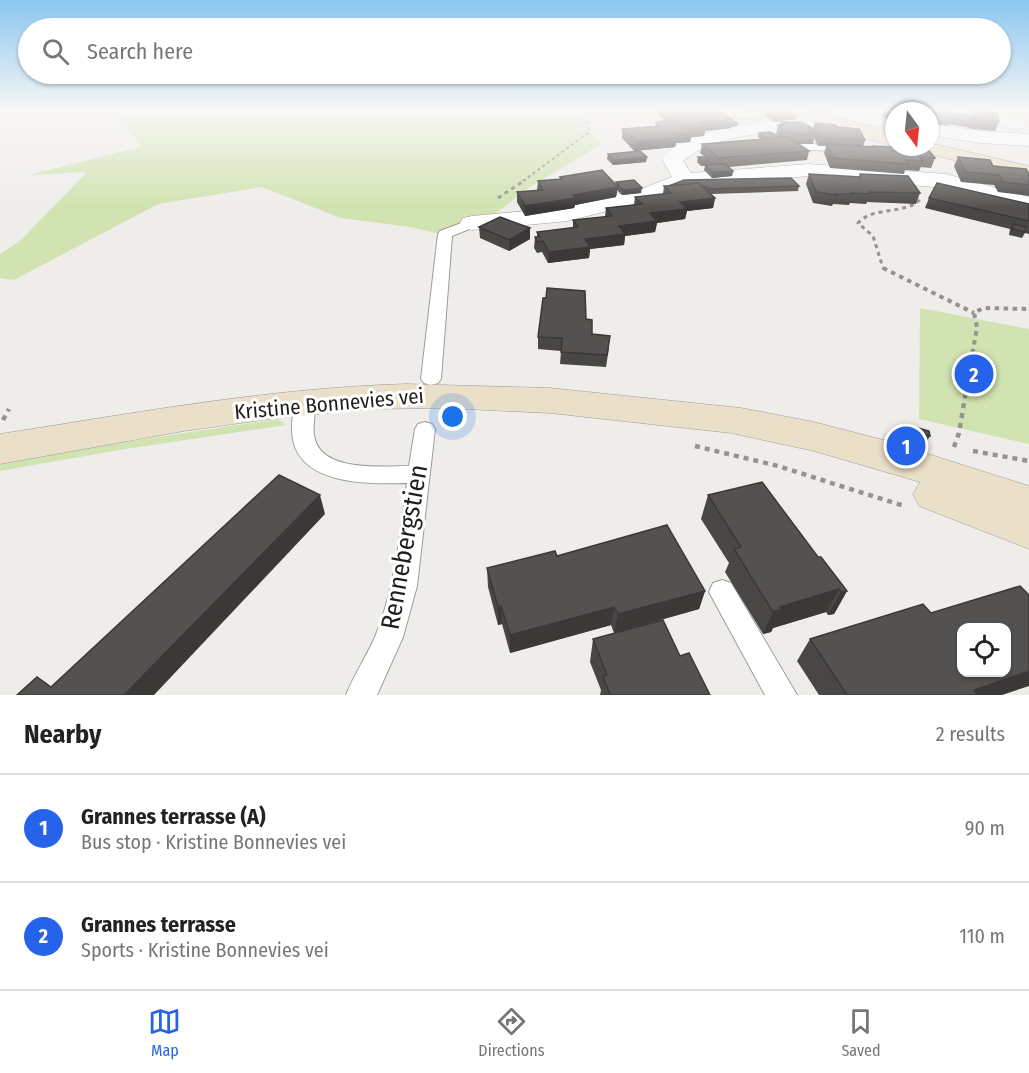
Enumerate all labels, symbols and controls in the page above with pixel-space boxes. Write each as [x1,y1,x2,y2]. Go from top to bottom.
search box [18,18,1011,84]
icon: search [39,35,72,68]
text: Search here [87,38,193,65]
north arrow [885,102,939,156]
pin: 2 [954,352,994,397]
street label: Kristine Bonnevies vei [233,383,425,425]
your location [438,402,467,431]
pin: 1 [886,424,926,468]
street label: Rennebergstien [375,462,434,632]
map controls [957,623,1011,677]
button: locate [957,623,1011,677]
text: Nearby [24,719,101,750]
text: 2 results [936,722,1005,746]
text: Grannes terrasse (A) [81,803,266,830]
text: 1 [39,816,48,840]
text: 90 m [965,816,1005,840]
text: Bus stop · Kristine Bonnevies vei [81,830,346,854]
text: Grannes terrasse [81,911,236,938]
text: 2 [39,924,48,948]
text: 110 m [959,924,1005,948]
text: Sports · Kristine Bonnevies vei [81,938,329,962]
tab: Map [148,1005,181,1060]
tab: Directions [478,1005,545,1060]
tab: Saved [841,1005,881,1060]

